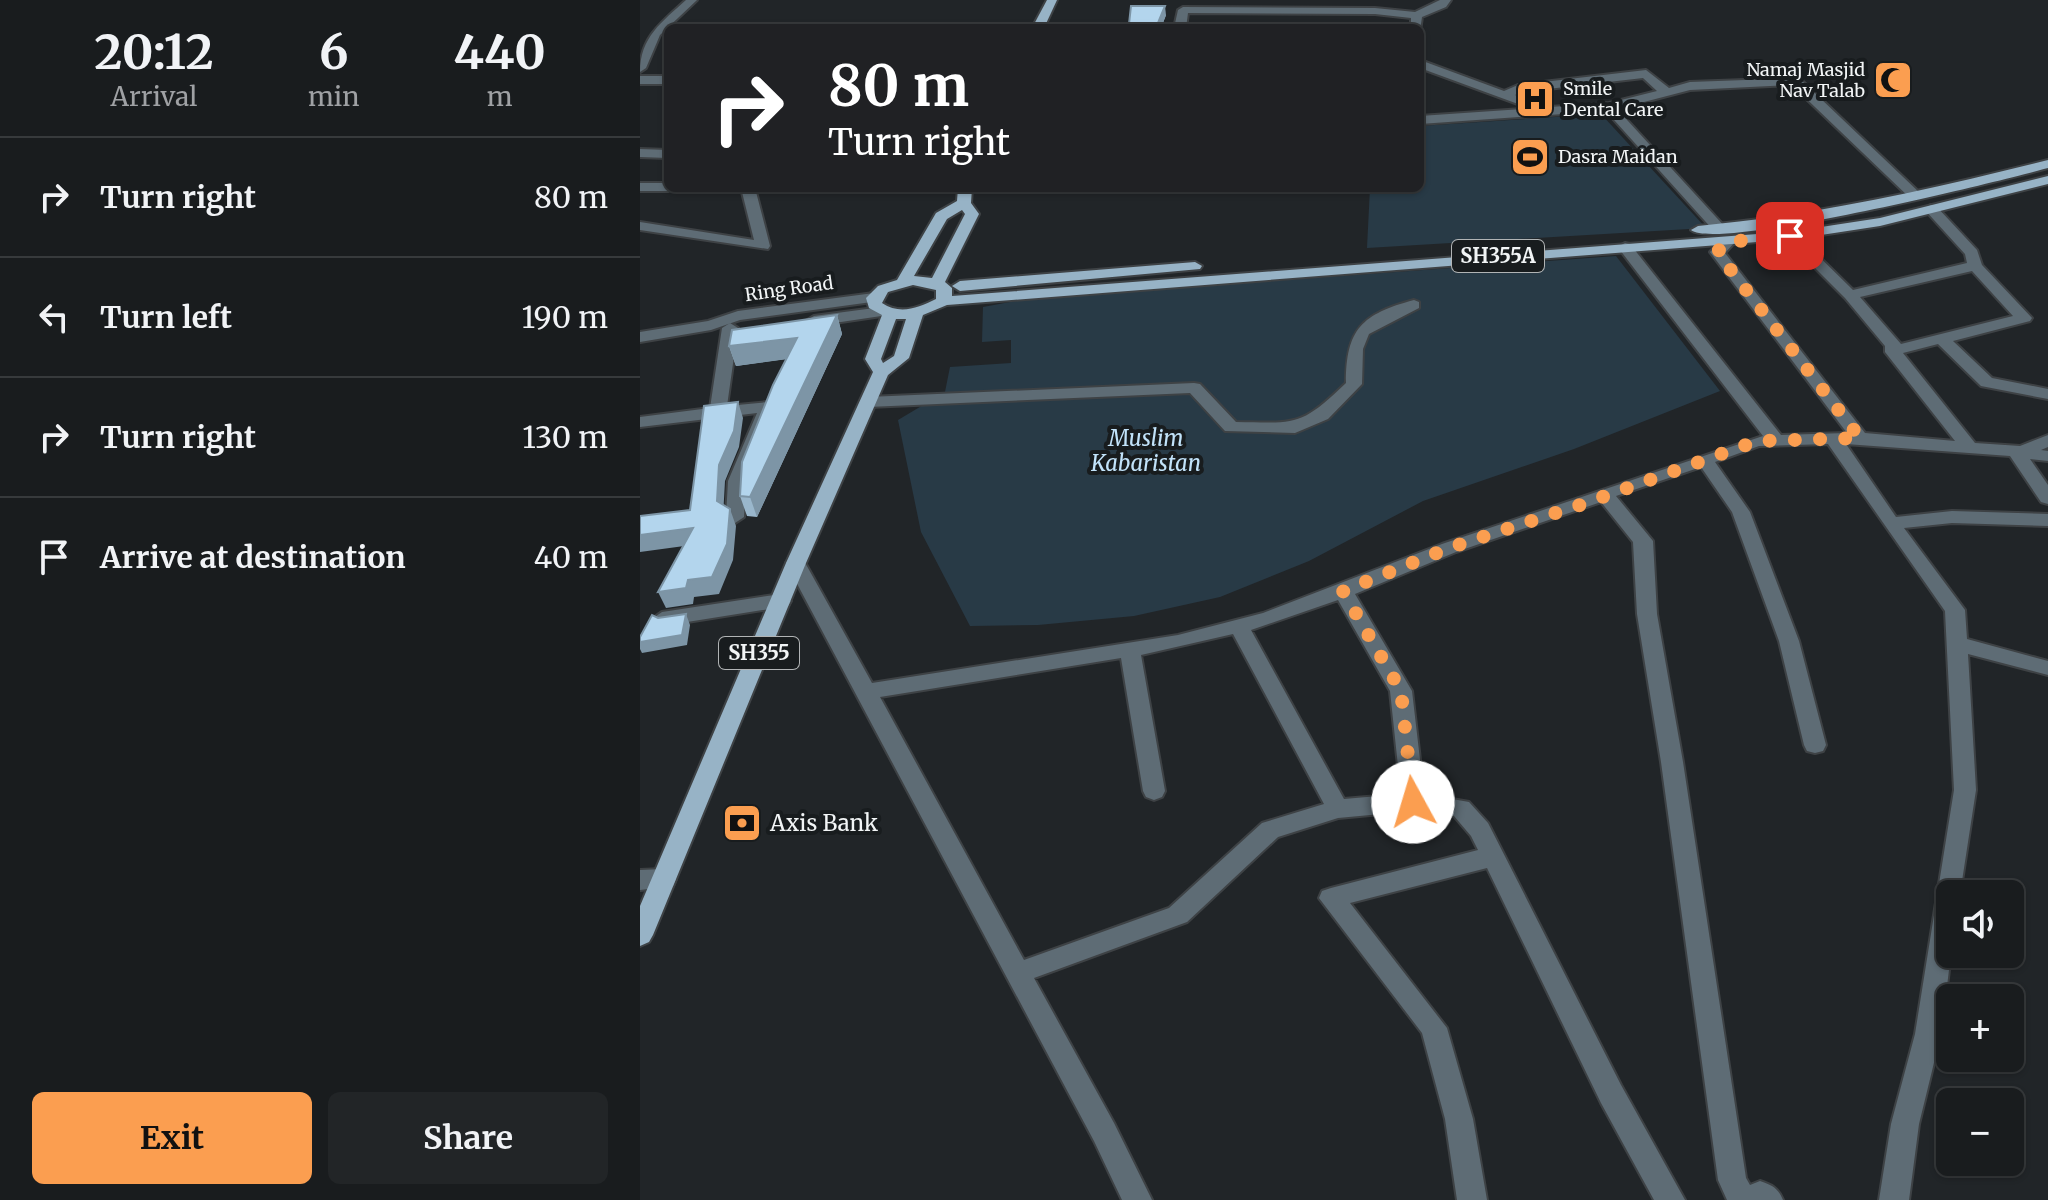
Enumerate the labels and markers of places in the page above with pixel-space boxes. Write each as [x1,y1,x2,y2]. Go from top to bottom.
place label: Namaj Masjid Nav Talab [1746,58,1865,102]
mosque icon: Namaj Masjid Nav Talab [1872,59,1914,101]
place label: Smile Dental Care [1563,77,1663,121]
hospital icon: Smile Dental Care [1514,78,1556,120]
sports icon: Dasra Maidan [1509,136,1551,178]
place label: Dasra Maidan [1558,145,1678,168]
pin [1756,202,1824,270]
bank icon: Axis Bank [721,802,763,844]
place label: Axis Bank [769,809,878,837]

